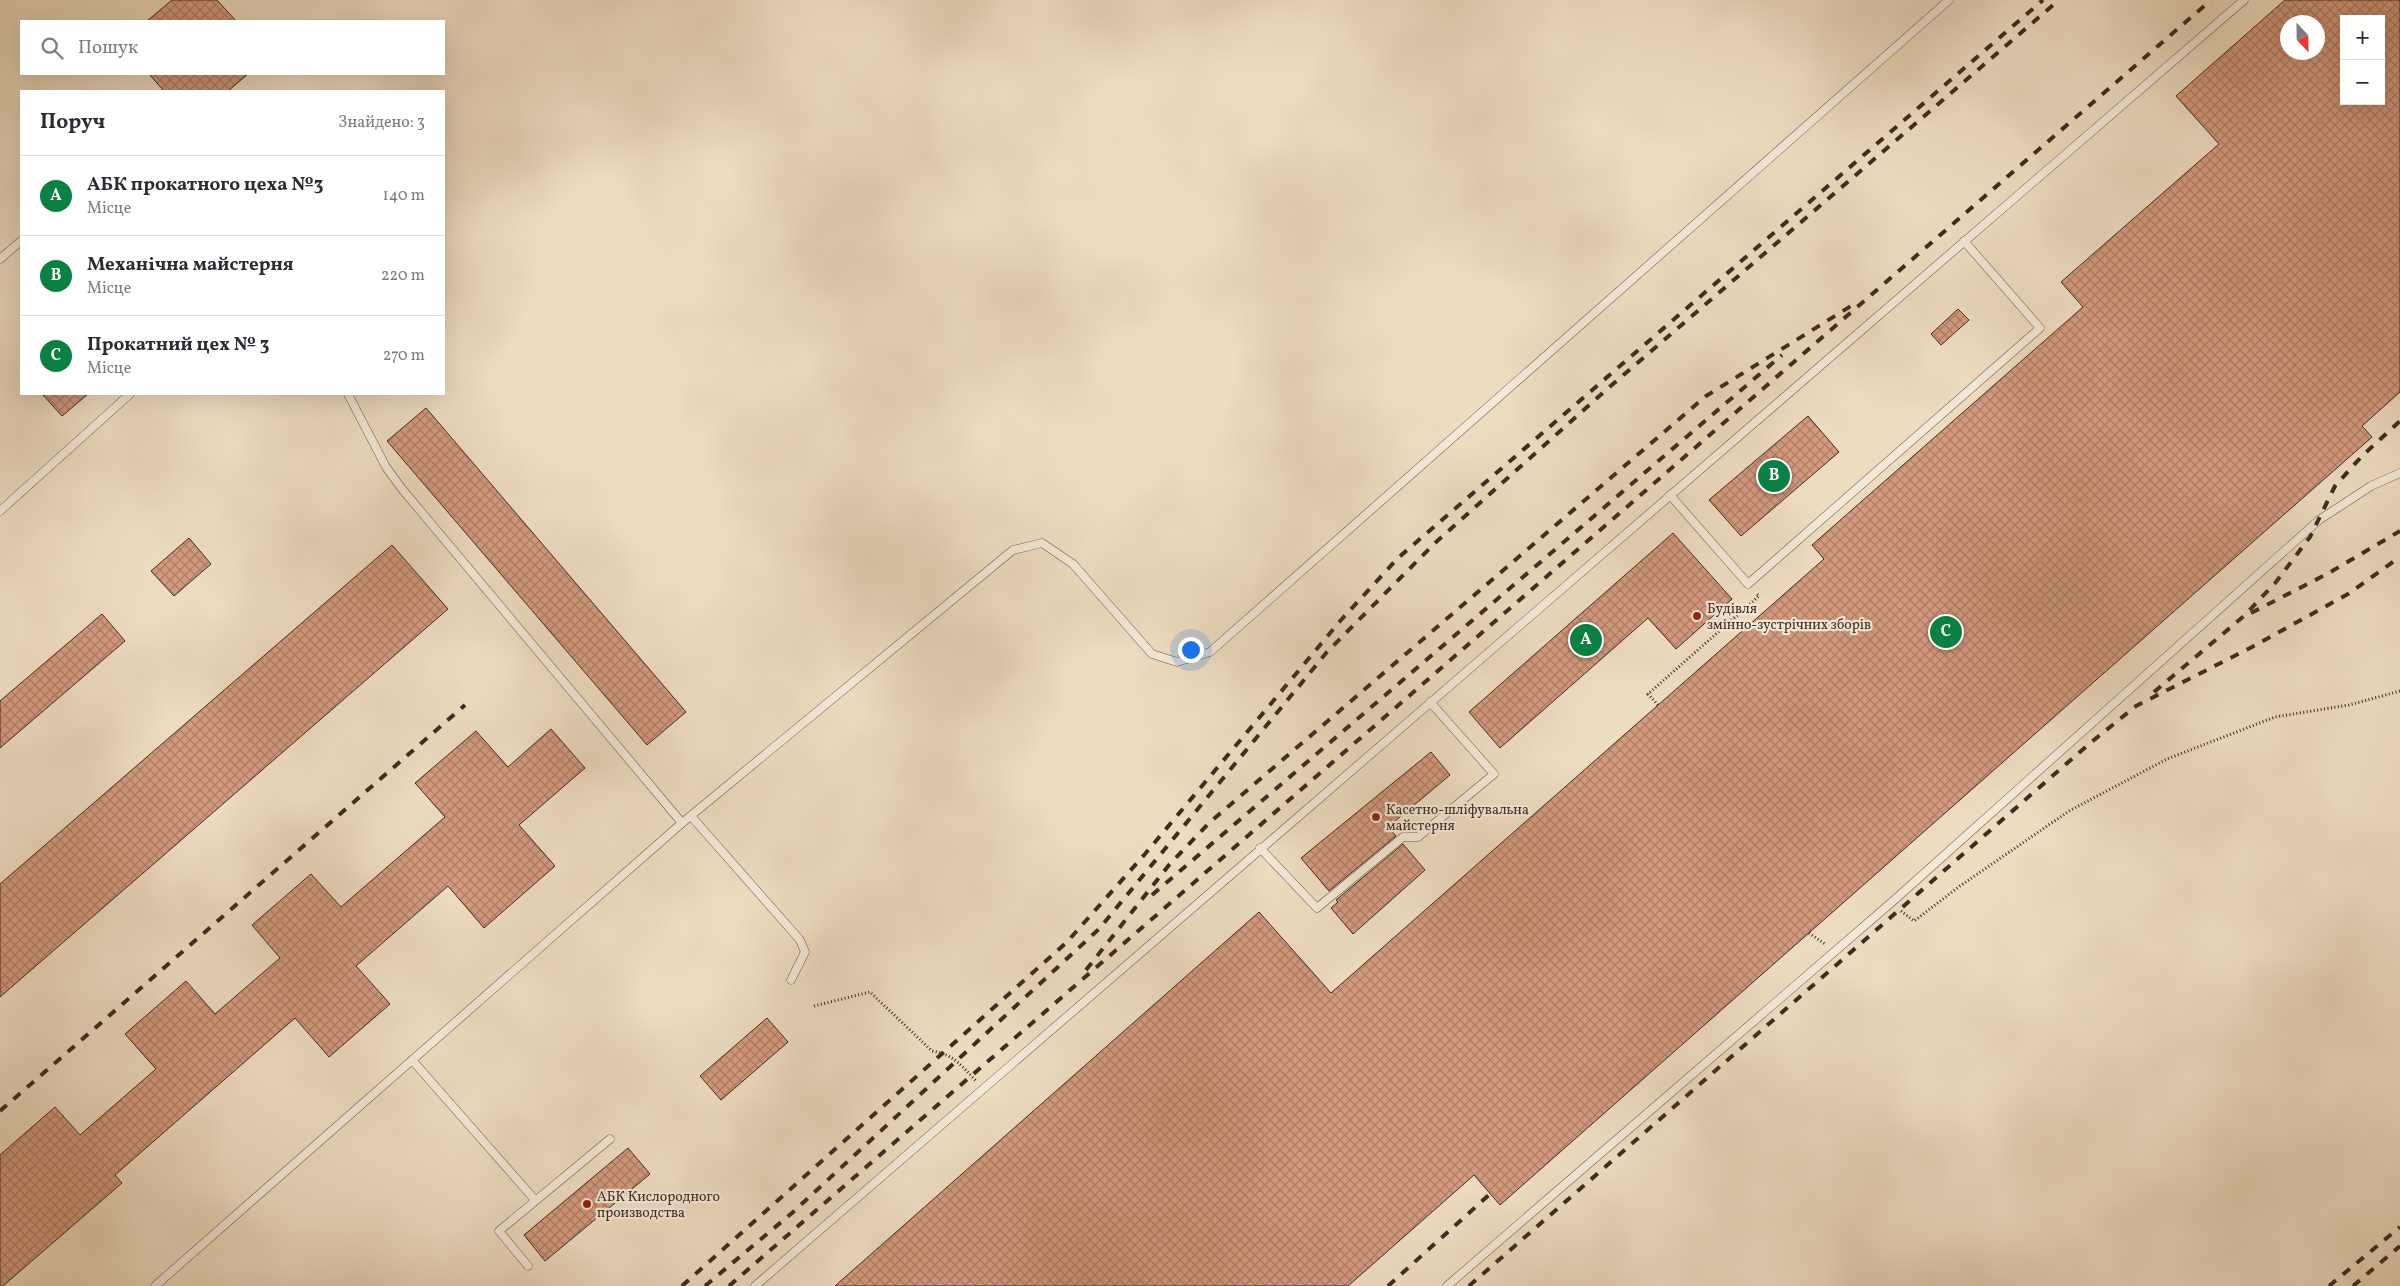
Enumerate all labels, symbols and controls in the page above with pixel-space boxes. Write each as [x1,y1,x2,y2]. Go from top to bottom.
north arrow [2280,15,2325,60]
map controls [2340,15,2385,105]
button: + [2340,15,2385,60]
search box [20,20,445,75]
icon: search [38,34,66,62]
text: Пошук [78,35,138,61]
button: − [2340,60,2385,105]
text: Поруч [40,108,105,137]
text: Знайдено: 3 [338,112,425,134]
text: АБК прокатного цеха №3 [87,172,323,198]
text: A [50,185,62,207]
text: 140 m [383,185,425,207]
text: Місце [87,198,131,220]
text: Механічна майстерня [87,252,294,278]
text: B [51,265,61,287]
text: 220 m [381,265,425,287]
text: Місце [87,278,131,300]
text: Прокатний цех № 3 [87,332,269,358]
text: C [51,345,61,367]
text: 270 m [383,345,425,367]
text: Місце [87,358,131,380]
pin: B [1758,457,1790,495]
place label: Будівля змінно-зустрічних зборів [1707,600,1871,635]
marker: Будівля змінно-зустрічних зборів [1691,610,1703,622]
pin: C [1930,613,1962,651]
pin: A [1570,621,1602,659]
your location [1178,637,1204,663]
place label: Касетно-шліфувальна майстерня [1386,801,1529,836]
marker: Касетно-шліфувальна майстерня [1370,811,1382,823]
place label: АБК Кислородного производства [597,1188,720,1223]
marker: АБК Кислородного производства [581,1198,593,1210]

